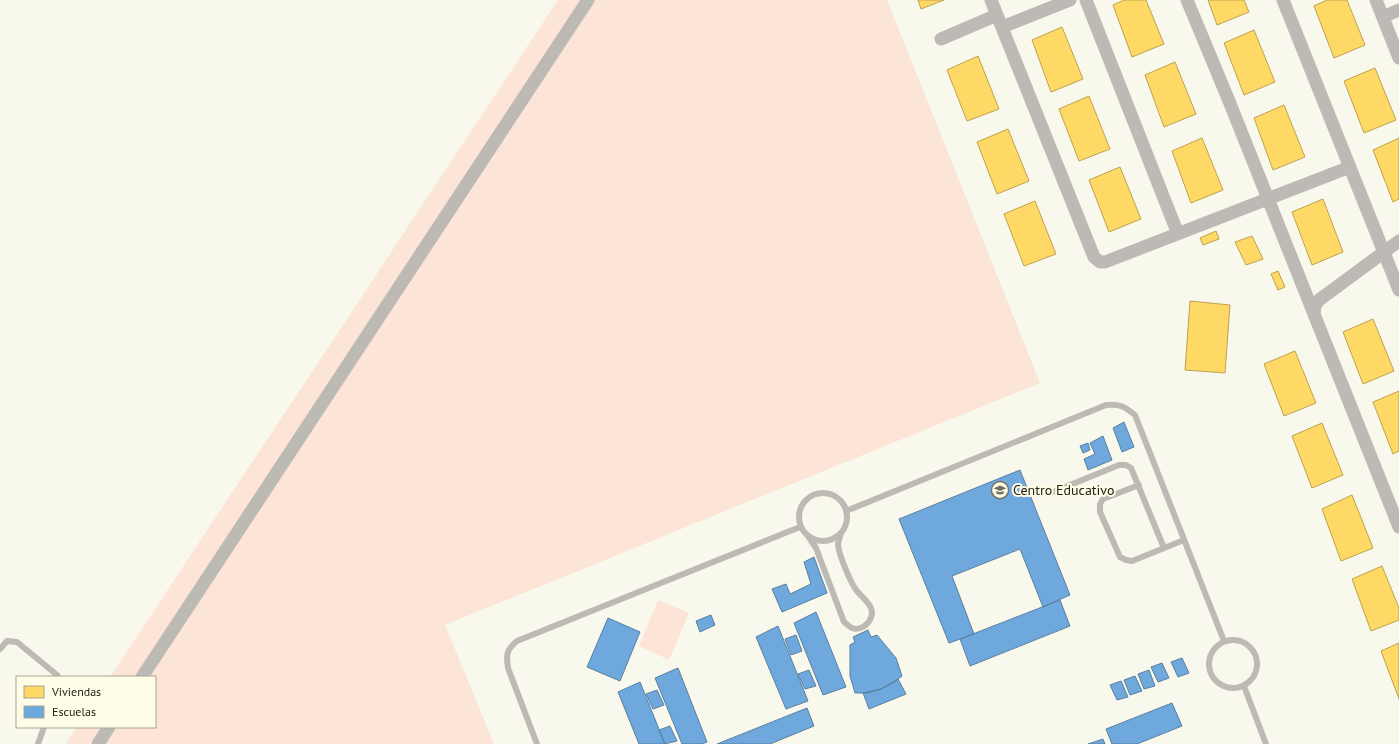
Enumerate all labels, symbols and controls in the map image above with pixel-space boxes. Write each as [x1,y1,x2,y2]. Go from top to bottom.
school or university icon: Centro Educativo [990,480,1010,500]
place label: Centro Educativo [1013,481,1114,499]
legend [16,676,156,728]
text: Viviendas [51,684,101,699]
text: Escuelas [52,704,96,719]

